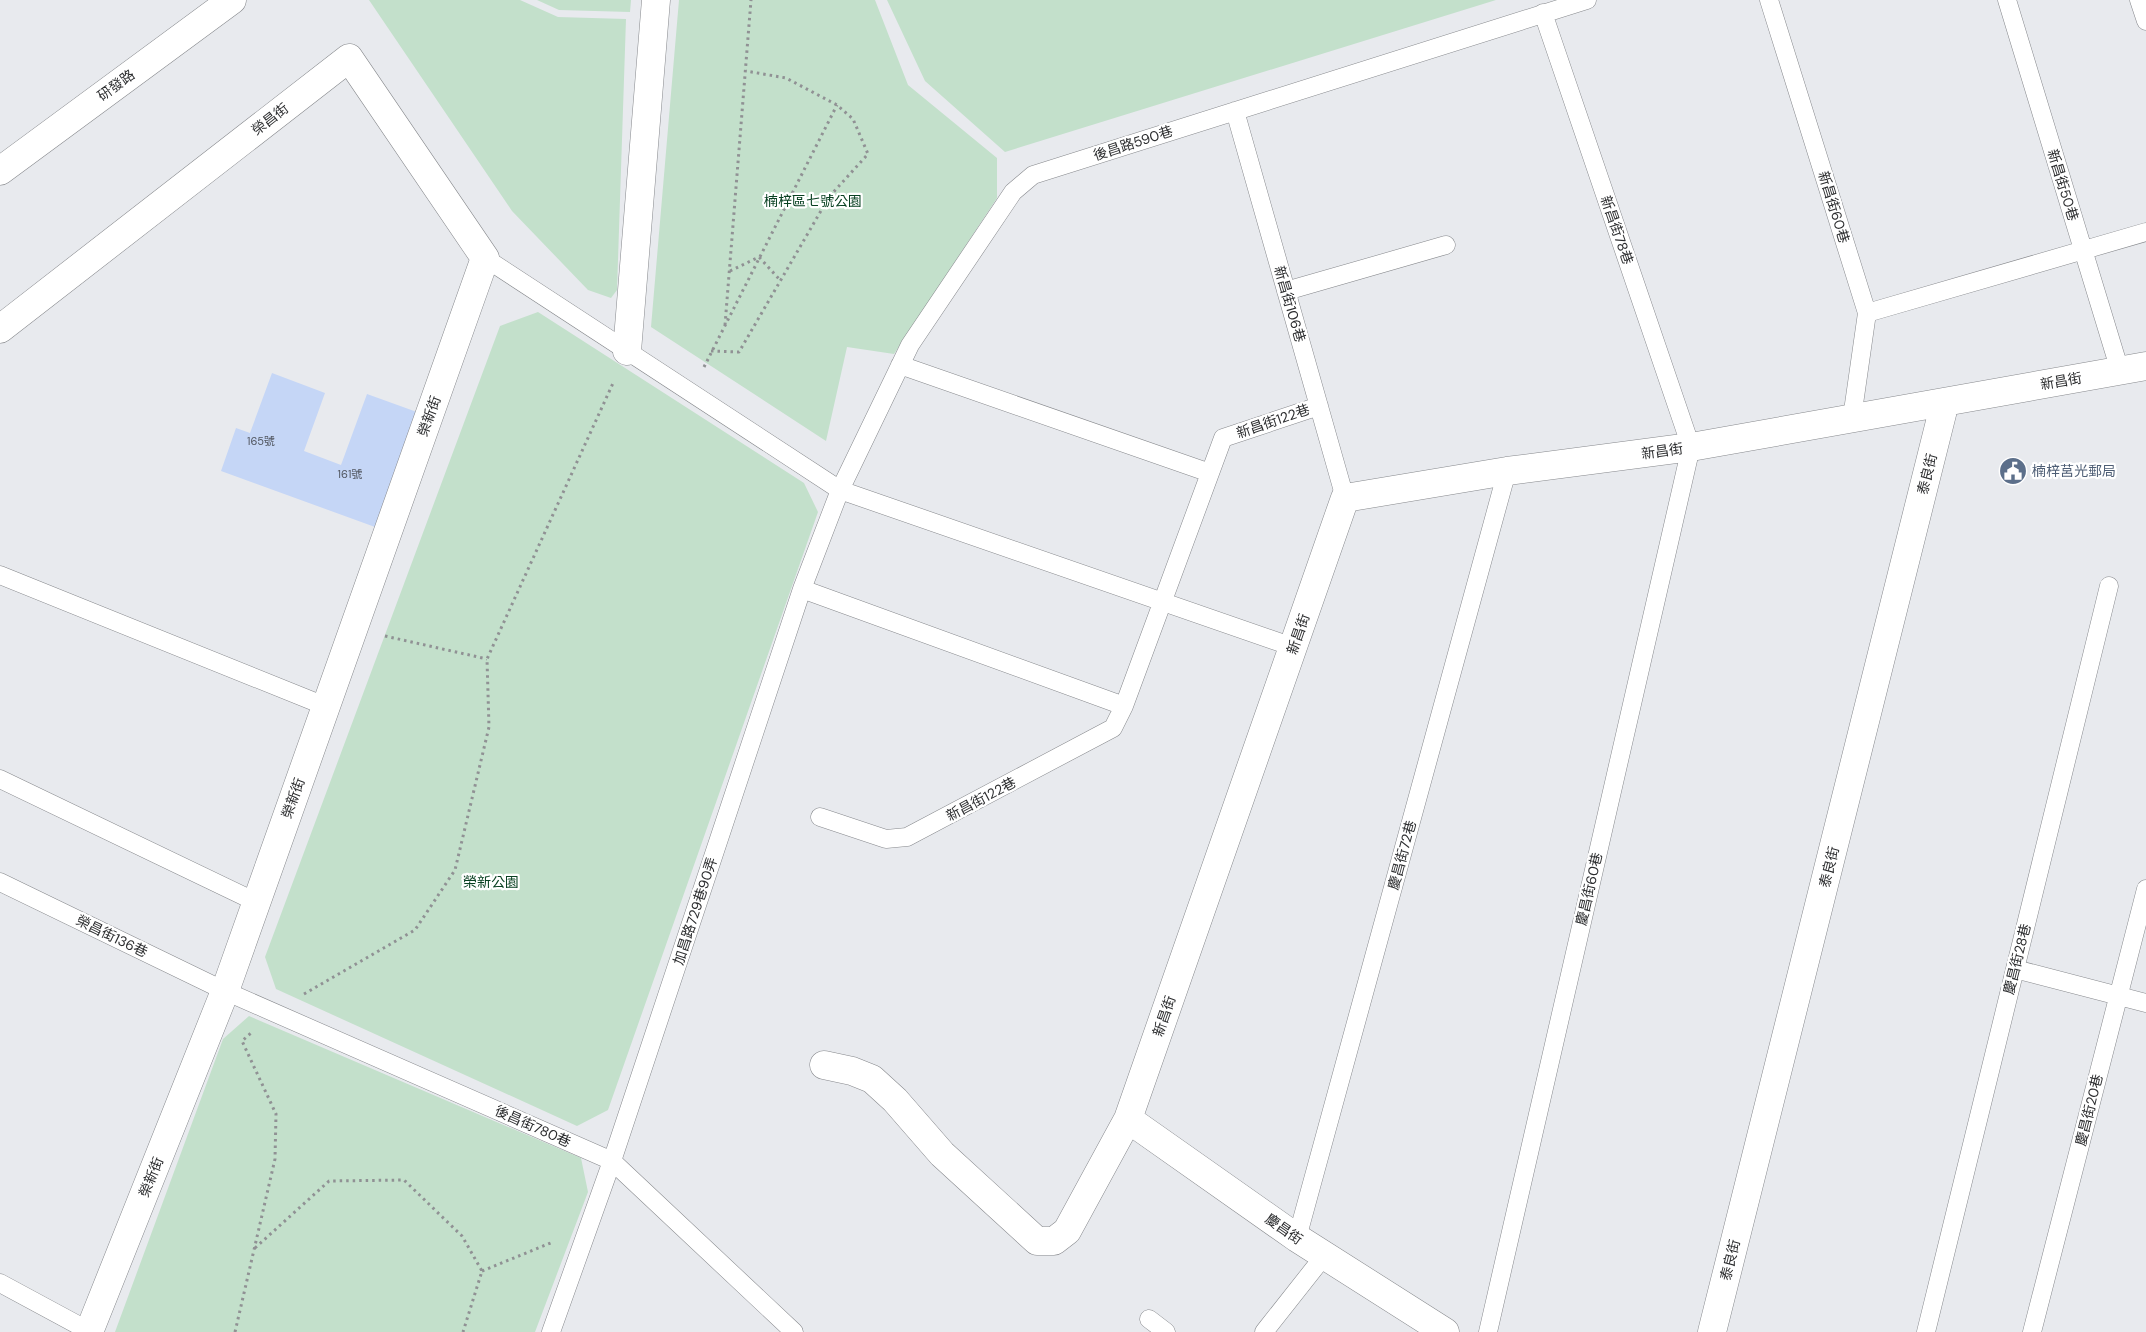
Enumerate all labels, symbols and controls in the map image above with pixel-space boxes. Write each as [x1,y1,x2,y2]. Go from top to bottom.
street label: 研發路 [94,65,138,105]
street label: 榮昌街 [248,99,292,139]
street label: 後昌路590巷 [1091,122,1175,164]
street label: 新昌街50巷 [2044,147,2082,223]
street label: 新昌街60巷 [1815,169,1853,245]
park label: 楠梓區七號公園 [764,192,862,210]
street label: 新昌街78巷 [1597,193,1637,267]
street label: 新昌街106巷 [1270,264,1310,344]
street label: 新昌街 [2039,368,2083,394]
street label: 榮新街 [413,393,445,439]
street label: 新昌街122巷 [1234,400,1312,442]
house number: 165號 [247,434,275,448]
street label: 新昌街 [1640,439,1684,463]
street label: 泰良街 [1913,451,1941,497]
public building icon: 楠梓莒光郵局 [1998,456,2028,486]
place label: 楠梓莒光郵局 [2032,462,2116,480]
house number: 161號 [338,467,362,481]
street label: 新昌街 [1283,611,1313,657]
street label: 新昌街122巷 [943,773,1019,825]
street label: 榮新街 [277,775,309,821]
street label: 慶昌街72巷 [1384,818,1420,892]
street label: 泰良街 [1815,844,1843,890]
street label: 慶昌街60巷 [1572,851,1606,927]
street label: 加昌路729巷90弄 [669,855,721,967]
park label: 榮新公園 [463,873,519,891]
street label: 榮昌街136巷 [73,911,151,961]
street label: 慶昌街28巷 [2000,922,2034,996]
street label: 新昌街 [1149,993,1179,1039]
street label: 慶昌街20巷 [2071,1072,2107,1148]
street label: 後昌街780巷 [492,1101,574,1151]
street label: 榮新街 [135,1154,167,1200]
street label: 慶昌街 [1262,1210,1306,1248]
street label: 泰良街 [1716,1237,1744,1283]

